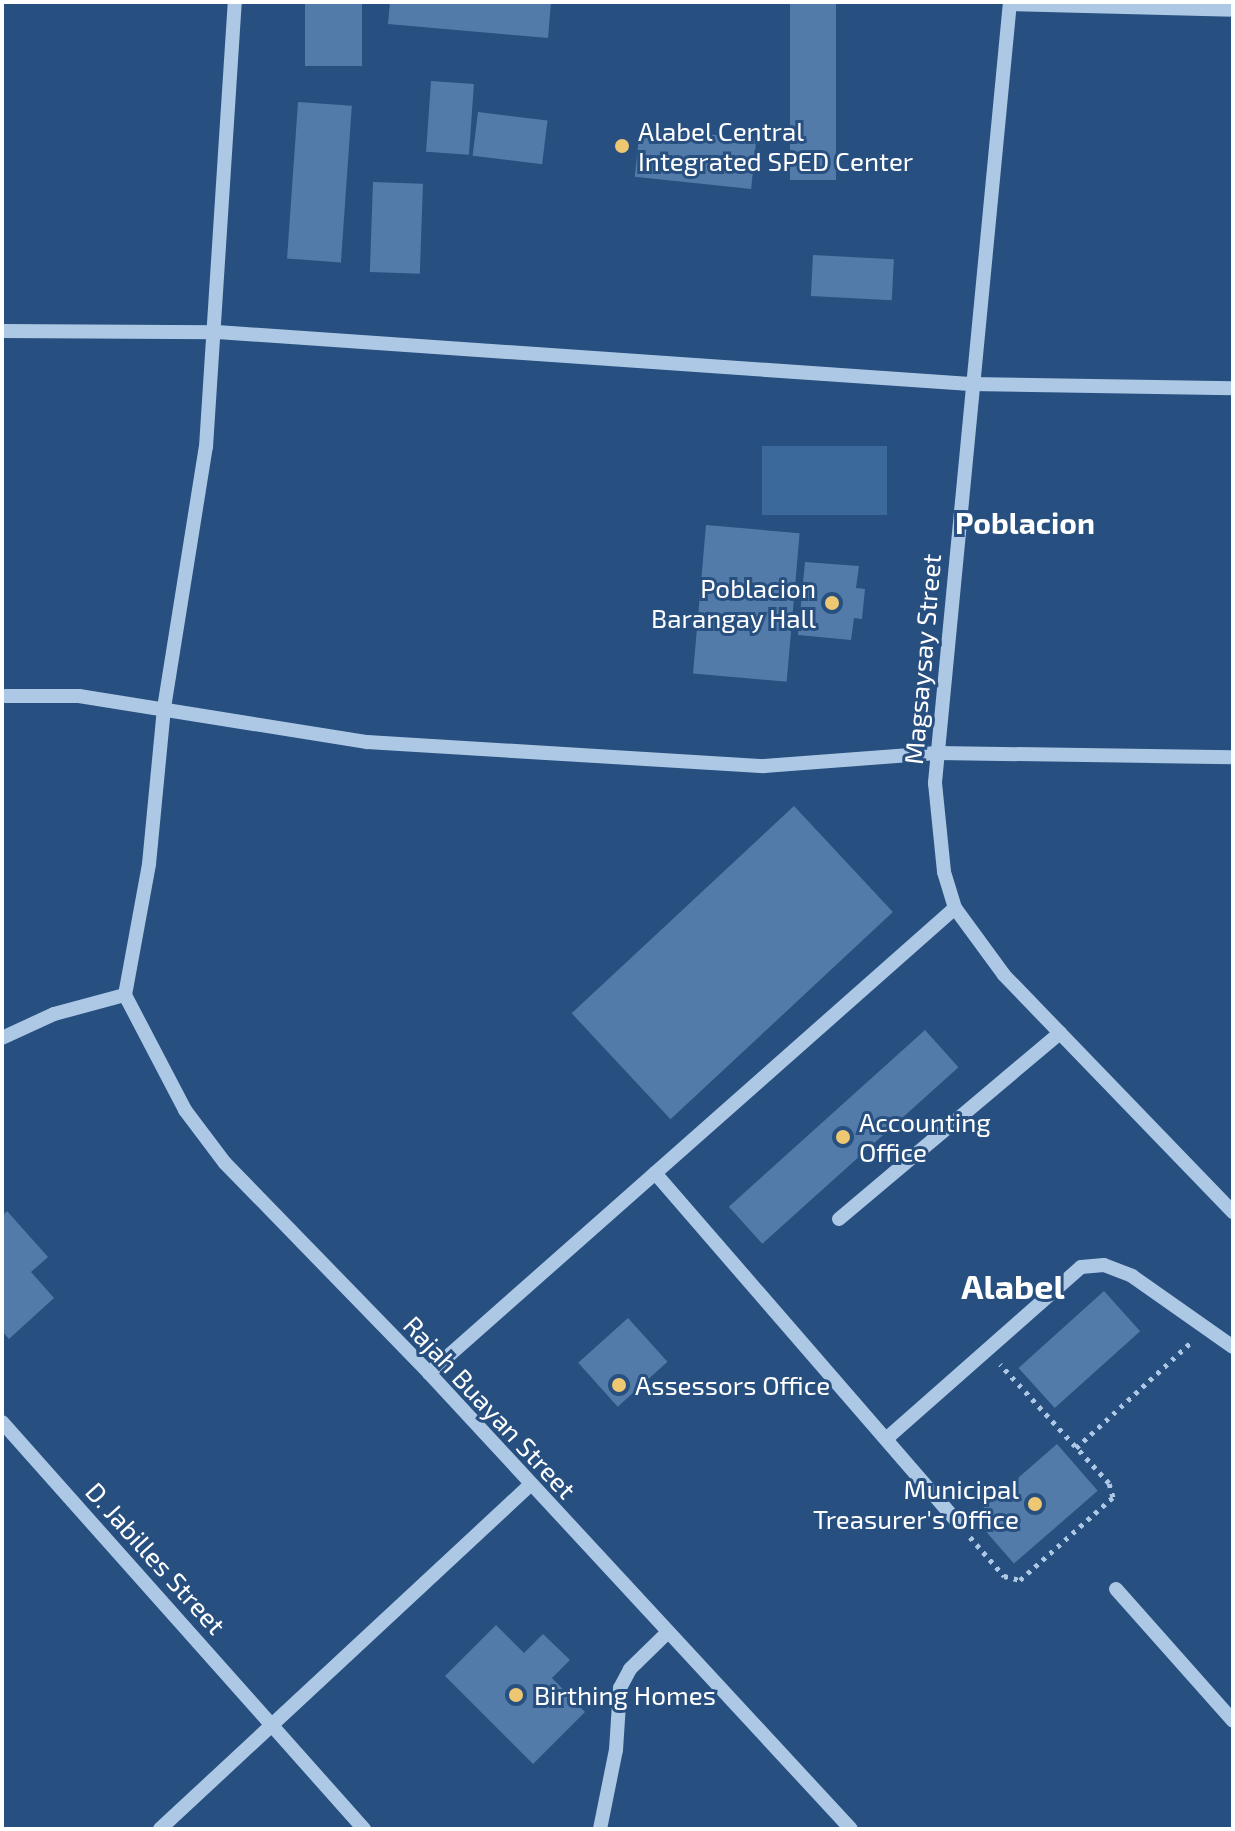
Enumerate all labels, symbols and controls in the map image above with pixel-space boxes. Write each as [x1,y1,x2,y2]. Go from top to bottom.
place label: Alabel Central Integrated SPED Center [638,115,913,176]
marker: Alabel Central Integrated SPED Center [613,137,631,155]
district label: Poblacion [955,504,1095,540]
street label: Magsaysay Street [897,552,947,766]
place label: Poblacion Barangay Hall [651,572,816,634]
marker: Poblacion Barangay Hall [823,594,841,612]
place label: Accounting Office [859,1106,991,1168]
marker: Accounting Office [834,1128,852,1146]
district label: Alabel [961,1266,1065,1306]
street label: Rajah Buayan Street [397,1309,583,1505]
place label: Assessors Office [635,1369,830,1401]
marker: Assessors Office [610,1376,628,1394]
place label: Municipal Treasurer's Office [813,1473,1019,1534]
street label: D. Jabilles Street [79,1475,233,1641]
marker: Municipal Treasurer's Office [1026,1495,1044,1513]
place label: Birthing Homes [534,1679,716,1711]
marker: Birthing Homes [505,1684,527,1706]

